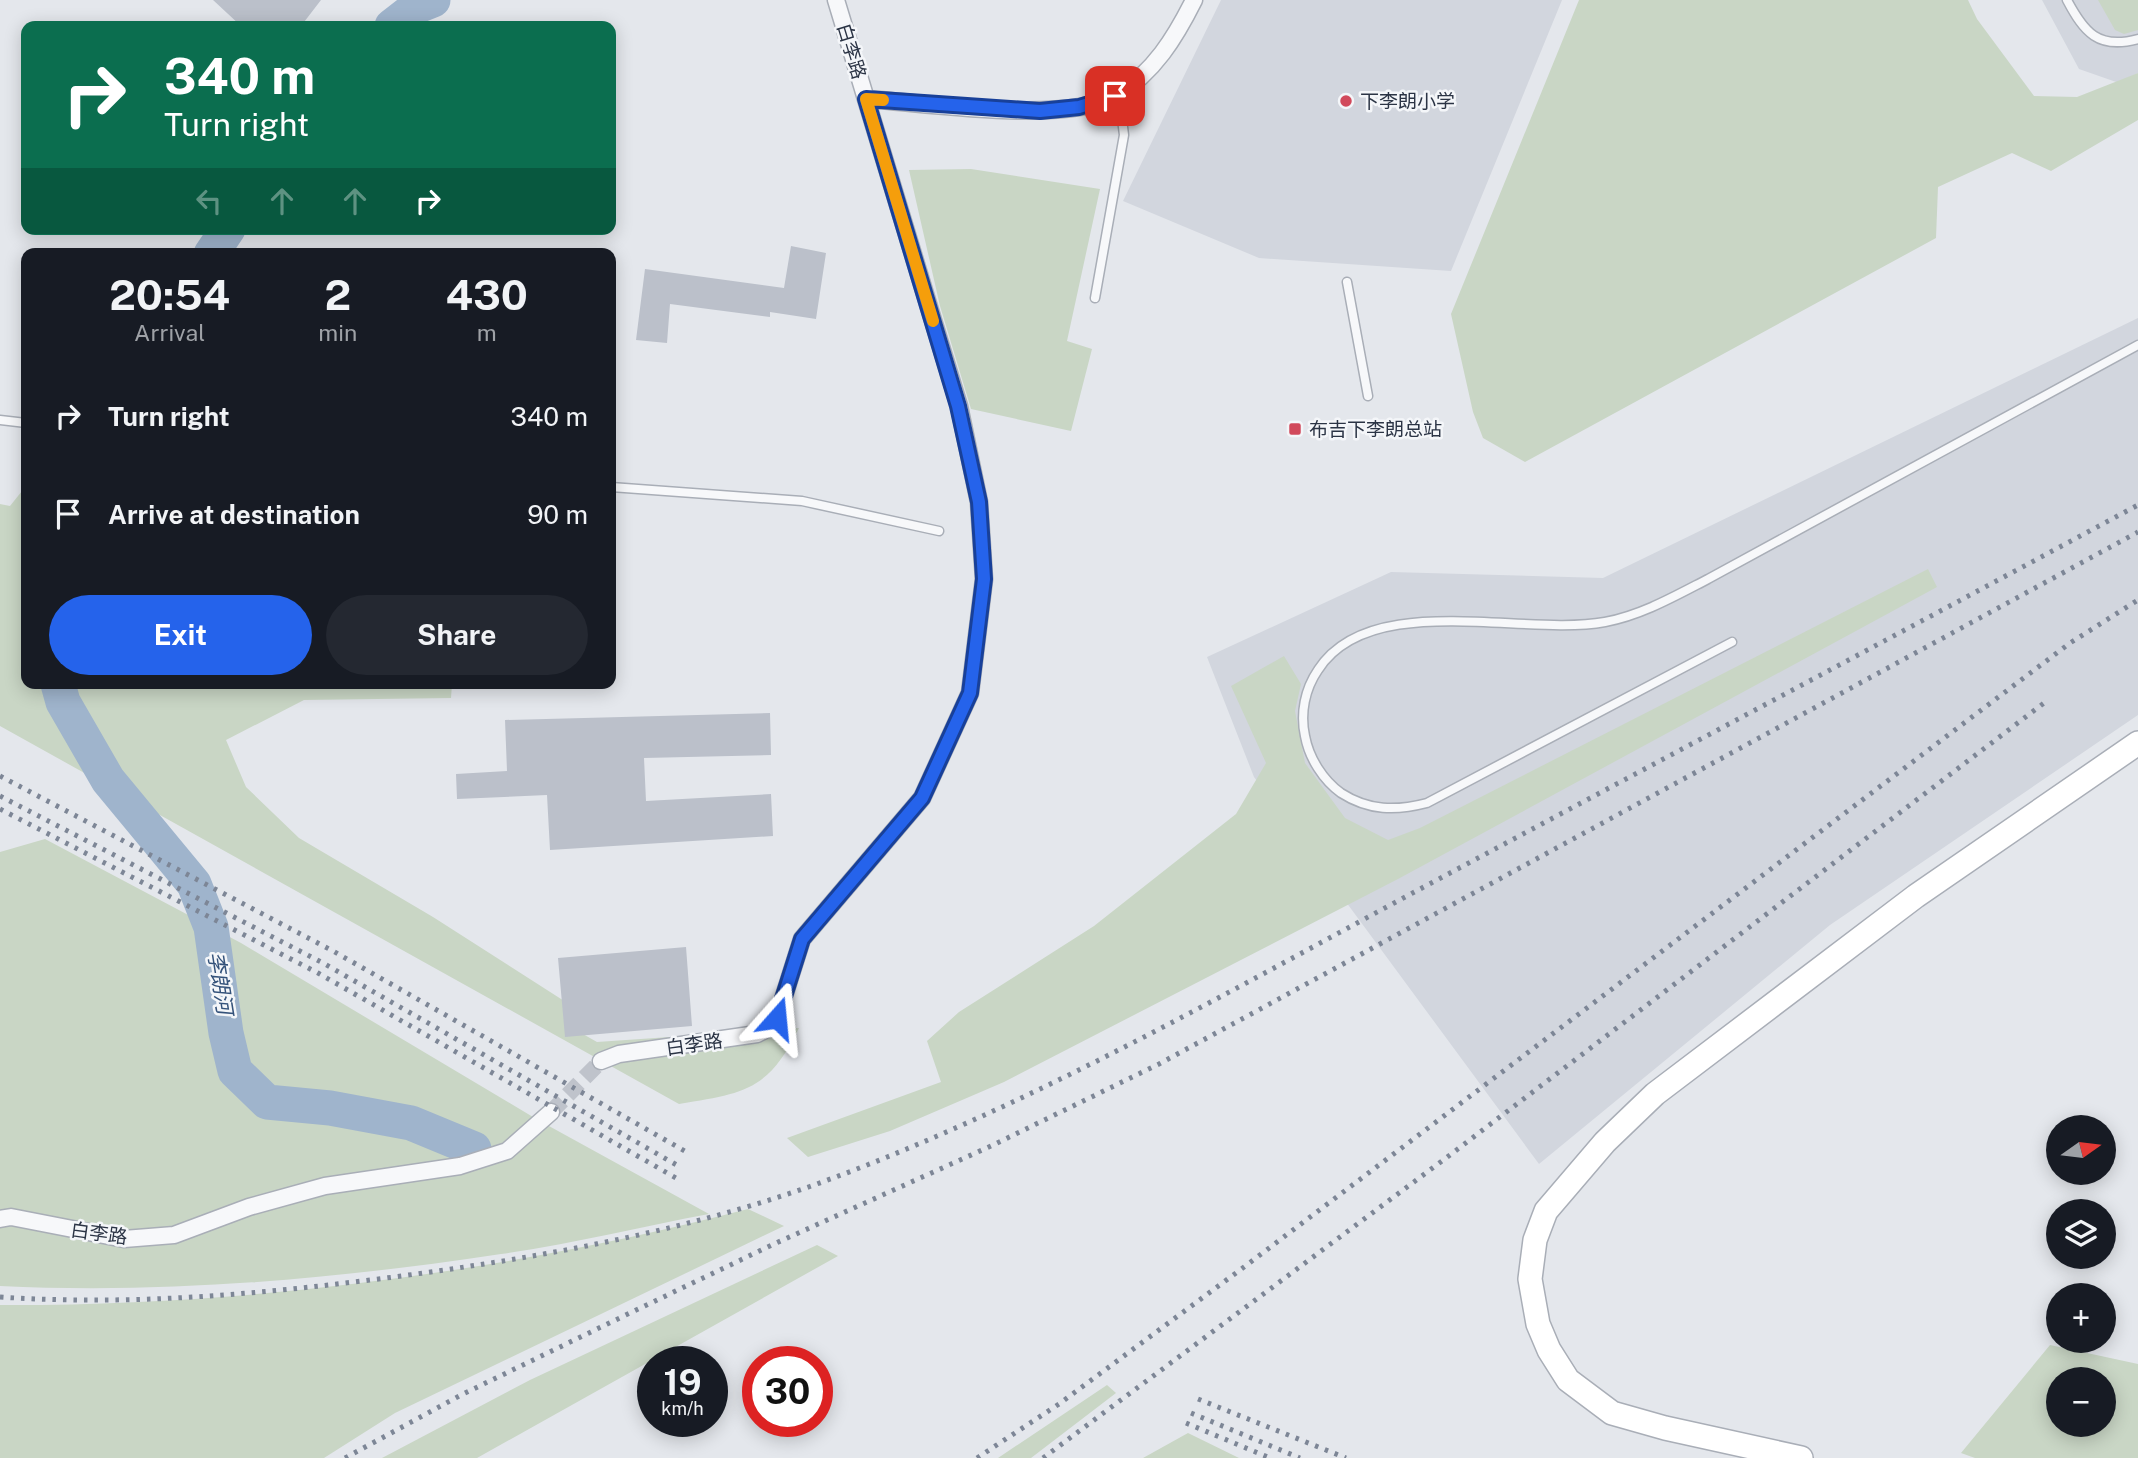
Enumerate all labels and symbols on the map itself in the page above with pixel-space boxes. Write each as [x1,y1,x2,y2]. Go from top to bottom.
street label: 白李路 [833,21,871,81]
pin [1085,66,1145,126]
place label: 下李朗小学 [1360,90,1455,112]
marker: 下李朗小学 [1338,93,1354,109]
place label: 布吉下李朗总站 [1309,418,1442,440]
marker: 布吉下李朗总站 [1287,421,1303,437]
water label: 李朗河 [203,950,238,1020]
position arrow [740,981,814,1055]
street label: 白李路 [664,1029,724,1059]
north arrow [2046,1115,2116,1185]
street label: 白李路 [69,1218,129,1248]
speed limit sign: 30 [742,1346,833,1437]

